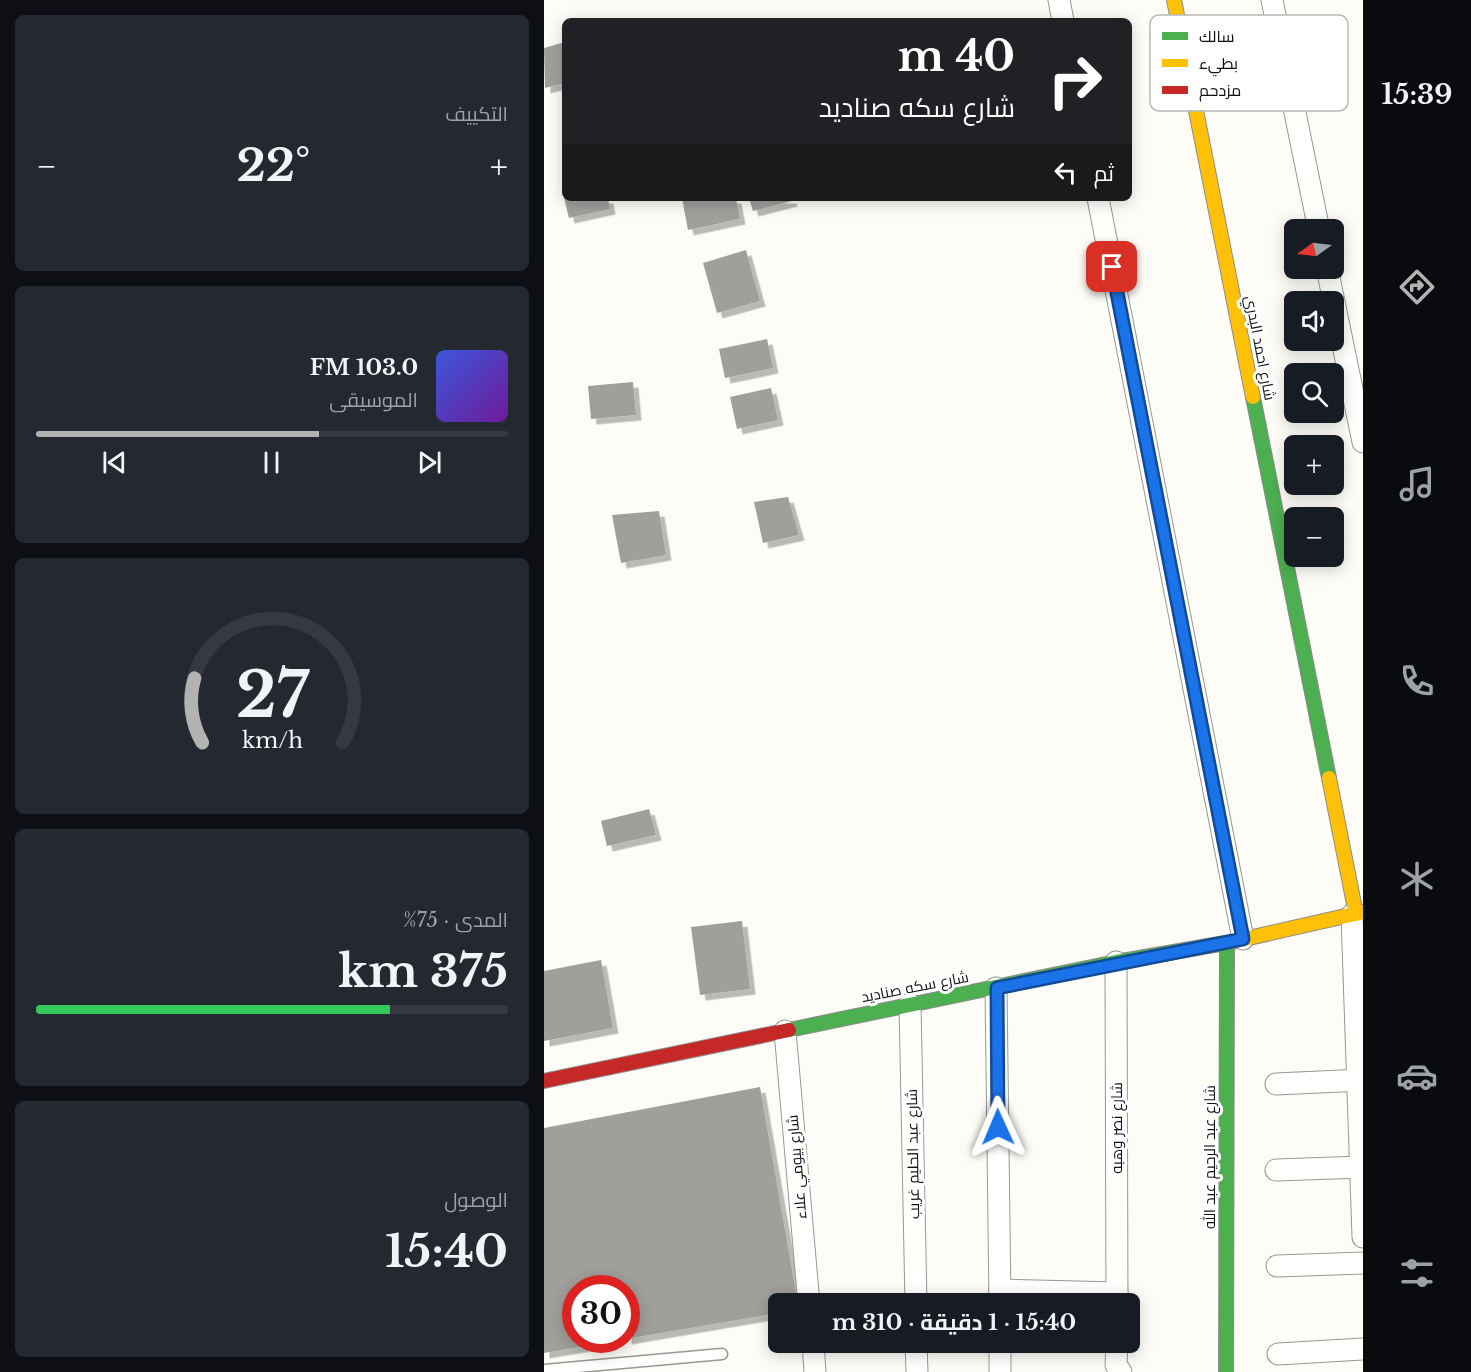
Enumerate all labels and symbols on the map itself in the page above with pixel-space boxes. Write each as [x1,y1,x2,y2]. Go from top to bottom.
legend [1150,15,1348,111]
text: سالك [1199,26,1234,46]
text: بطيء [1199,53,1238,77]
text: مزدحم [1199,80,1241,102]
north arrow [1284,219,1344,279]
pin [1086,241,1137,292]
street label: شارع احمد البدري [1238,294,1280,402]
street label: شارع سكه صناديد [860,967,971,1008]
street label: شارع نصر وهبه [1107,1082,1128,1174]
street label: شارع عبد الرحيم عبد الله [1200,1085,1221,1229]
street label: شارع عبد الحليم غريب [902,1089,925,1219]
position arrow [966,1095,1030,1159]
street label: شارع بيومي علاء [782,1114,814,1220]
speed limit sign: 30 [562,1275,640,1353]

